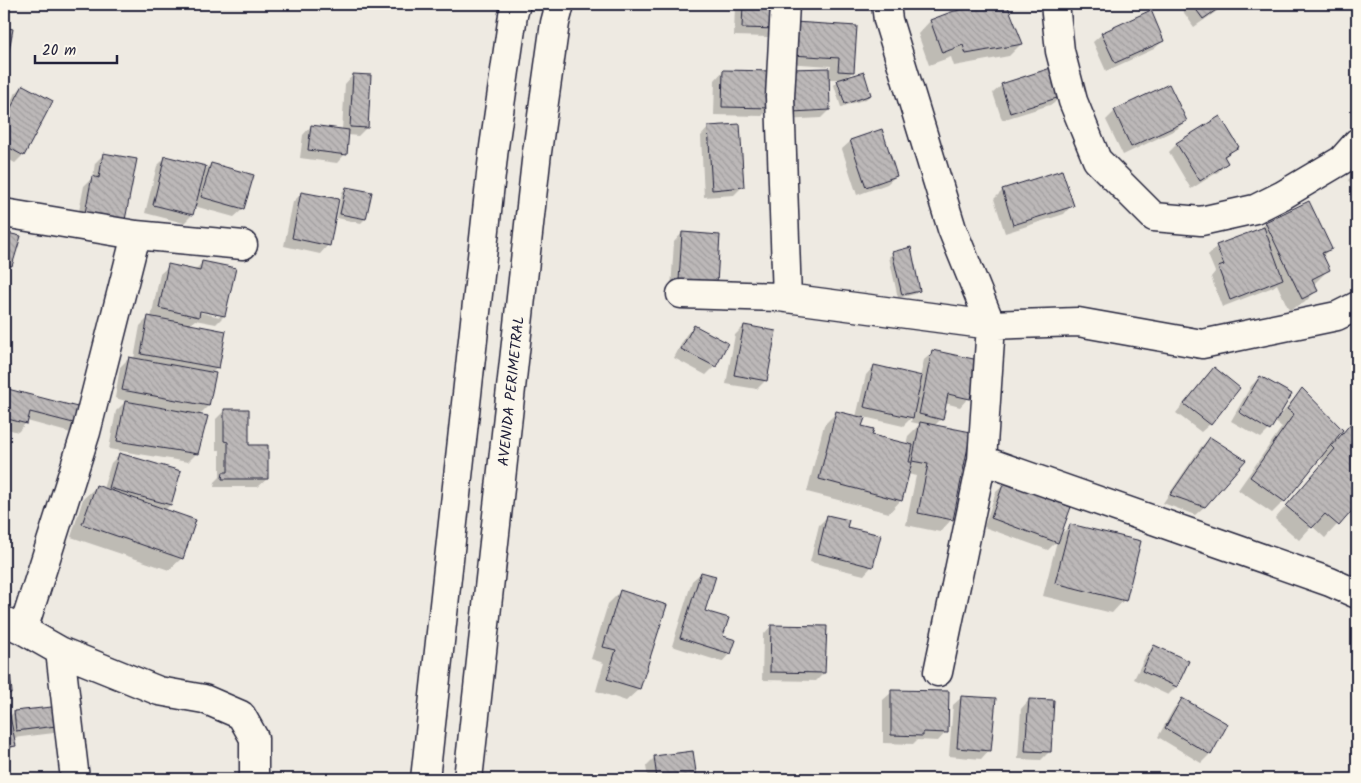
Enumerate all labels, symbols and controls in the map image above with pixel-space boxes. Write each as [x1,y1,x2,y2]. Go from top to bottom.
scale bar [35,32,118,64]
text: 20 m [42,39,76,63]
street label: AVENIDA PERIMETRAL [492,315,532,467]

